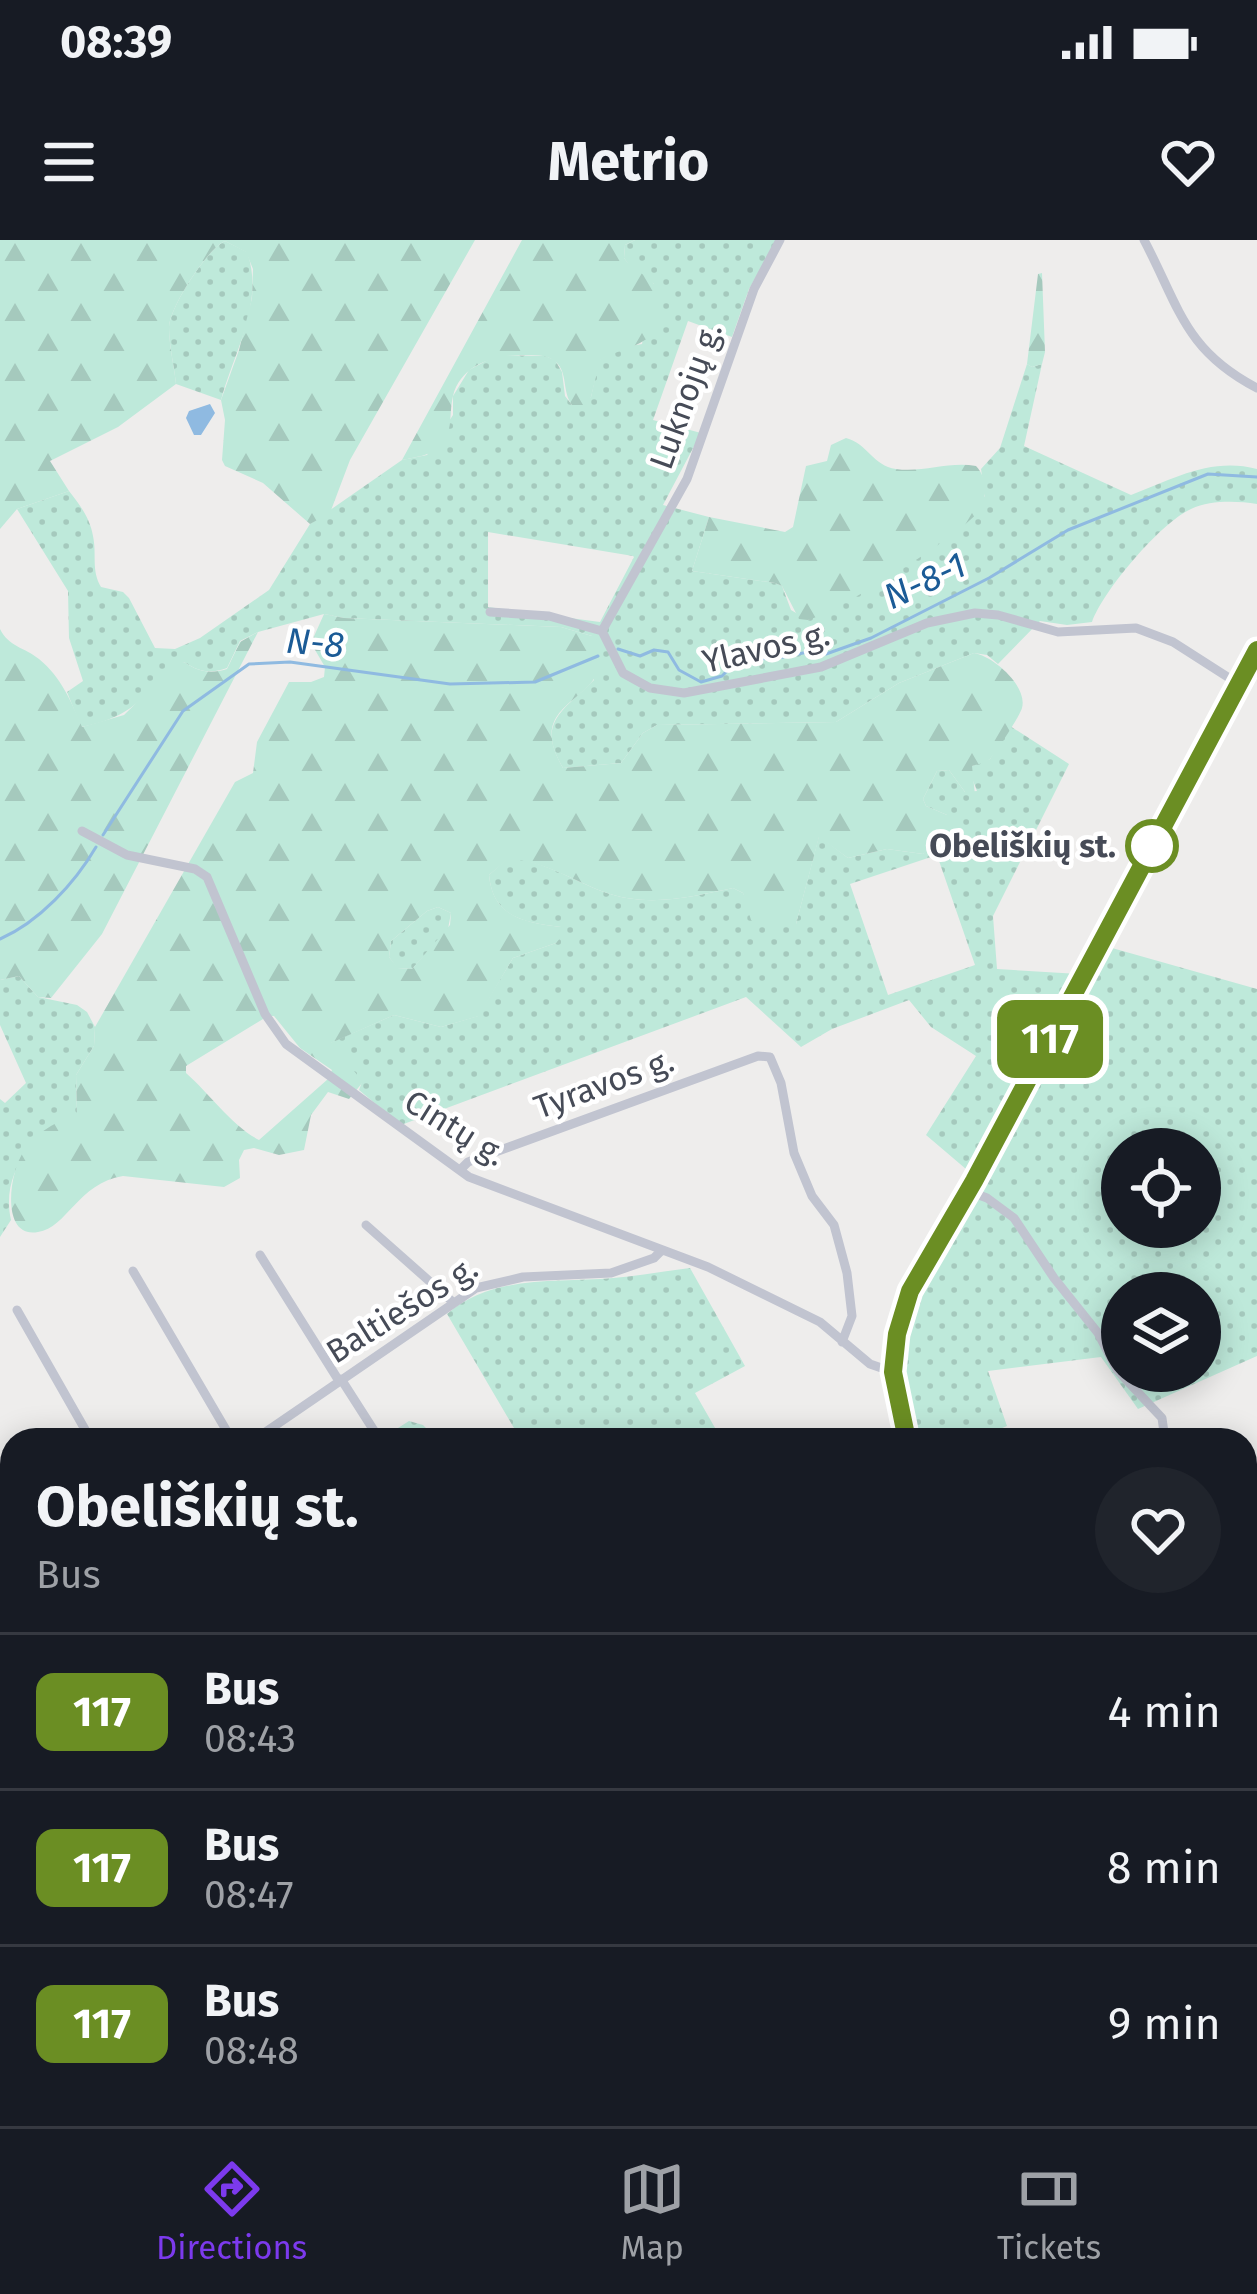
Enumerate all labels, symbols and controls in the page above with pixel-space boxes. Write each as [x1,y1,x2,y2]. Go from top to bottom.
text: 08:39 [60,15,172,69]
icon: menu [36,129,102,195]
icon: heart [1155,129,1221,195]
text: Metrio [548,130,709,194]
street label: Luknojų g. [641,317,731,475]
water label: N-8-1 [877,543,973,619]
street label: Ylavos g. [698,614,834,682]
water label: N-8 [284,619,346,667]
marker: Obeliškių st. [1127,821,1177,871]
place label: Obeliškių st. [929,826,1116,866]
line badge: 117 [981,1000,1119,1078]
text: 117 [1021,1014,1079,1064]
street label: Tyravos g. [529,1040,679,1128]
street label: Cintų g. [397,1081,513,1175]
map controls [1101,1128,1221,1392]
button: locate [1101,1128,1221,1248]
street label: Baltiešos g. [319,1248,485,1372]
button: layers [1101,1272,1221,1392]
button: heart [1095,1467,1221,1593]
text: Obeliškių st. [36,1473,359,1541]
text: Bus [36,1552,101,1598]
text: Bus [204,1662,279,1716]
text: 4 min [1108,1685,1221,1739]
text: 117 [73,1687,131,1737]
text: 08:43 [204,1716,296,1762]
text: Bus [204,1818,279,1872]
text: 8 min [1107,1841,1221,1895]
text: 117 [73,1843,131,1893]
text: 08:47 [204,1872,294,1918]
text: Bus [204,1974,279,2028]
text: 9 min [1108,1997,1221,2051]
text: 117 [73,1999,131,2049]
text: 08:48 [204,2028,299,2074]
tab: Directions [156,2156,307,2268]
tab: Map [619,2156,685,2268]
tab: Tickets [997,2156,1101,2268]

